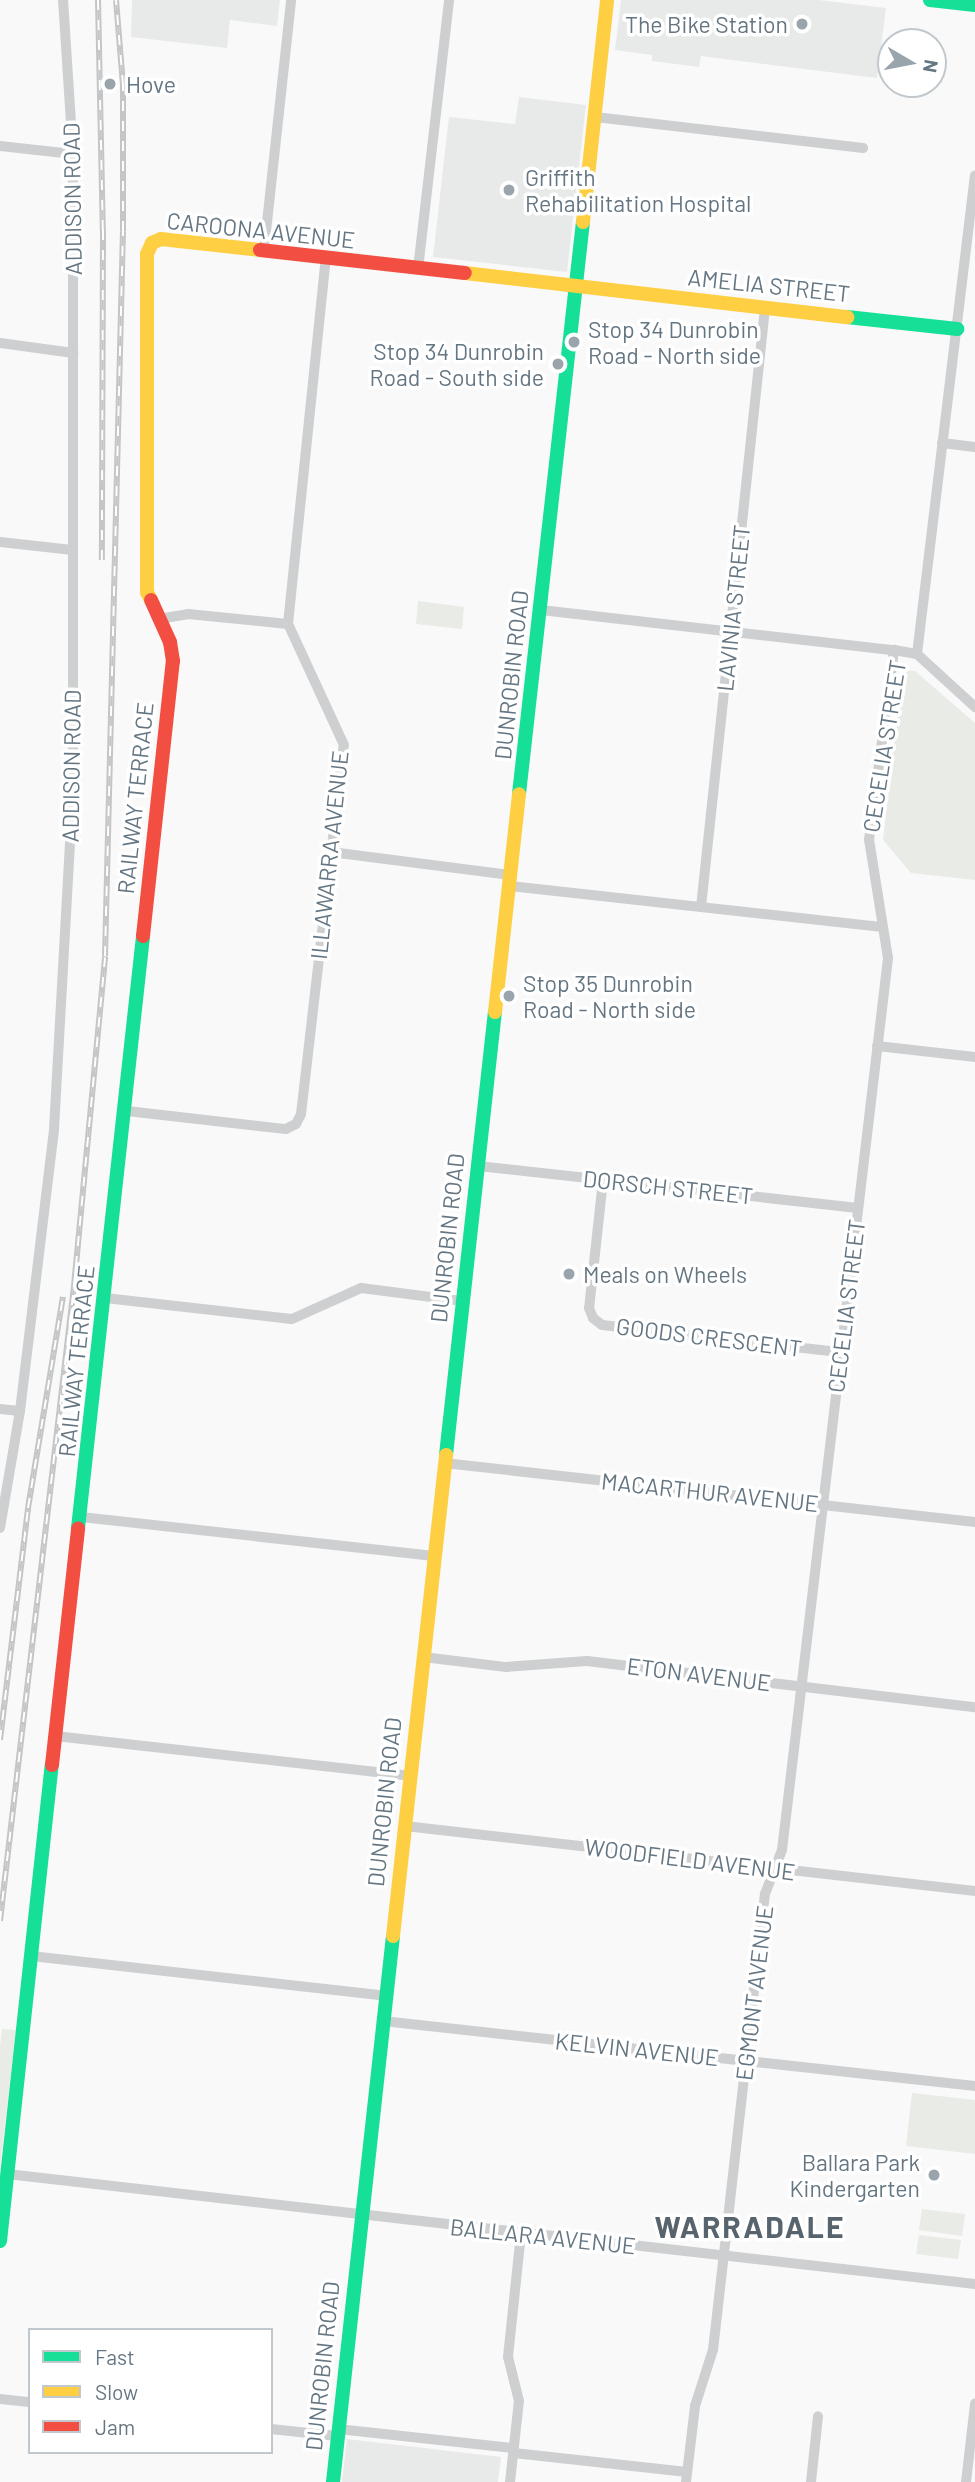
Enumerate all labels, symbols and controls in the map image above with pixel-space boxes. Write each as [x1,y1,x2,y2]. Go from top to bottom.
place label: The Bike Station [625,10,788,38]
marker: The Bike Station [794,16,810,32]
north arrow [877,28,947,98]
text: N [919,58,944,75]
place label: Hove [126,70,176,98]
marker: Hove [100,74,120,94]
street label: ADDISON ROAD [57,122,87,276]
place label: Griffith Rehabilitation Hospital [525,163,751,217]
marker: Griffith Rehabilitation Hospital [499,180,519,200]
street label: CAROONA AVENUE [166,206,356,254]
street label: AMELIA STREET [687,263,851,307]
place label: Stop 34 Dunrobin Road - North side [588,315,761,369]
marker: Stop 34 Dunrobin Road - North side [566,334,582,350]
place label: Stop 34 Dunrobin Road - South side [369,337,544,391]
marker: Stop 34 Dunrobin Road - South side [550,356,566,372]
street label: LAVINIA STREET [711,523,755,693]
street label: DUNROBIN ROAD [488,589,534,761]
street label: CECELIA STREET [857,658,911,834]
street label: ADDISON ROAD [56,689,86,843]
street label: RAILWAY TERRACE [111,701,159,895]
street label: ILLAWARRA AVENUE [304,749,354,961]
place label: Stop 35 Dunrobin Road - North side [523,969,696,1023]
marker: Stop 35 Dunrobin Road - North side [501,988,517,1004]
street label: DUNROBIN ROAD [424,1152,470,1324]
street label: DORSCH STREET [582,1164,754,1210]
street label: CECELIA STREET [822,1218,870,1394]
place label: Meals on Wheels [583,1260,747,1288]
street label: RAILWAY TERRACE [52,1264,100,1458]
marker: Meals on Wheels [561,1266,577,1282]
street label: GOODS CRESCENT [615,1312,803,1362]
street label: MACARTHUR AVENUE [600,1467,820,1517]
street label: ETON AVENUE [625,1651,773,1697]
street label: DUNROBIN ROAD [361,1716,407,1888]
street label: WOODFIELD AVENUE [583,1832,797,1886]
street label: EGMONT AVENUE [730,1904,778,2082]
street label: KELVIN AVENUE [554,2027,720,2071]
place label: Ballara Park Kindergarten [789,2148,920,2202]
marker: Ballara Park Kindergarten [926,2167,942,2183]
district label: WARRADALE [656,2208,844,2244]
street label: BALLARA AVENUE [449,2213,637,2259]
street label: DUNROBIN ROAD [299,2280,345,2452]
legend [28,2328,273,2454]
text: Fast [95,2344,135,2369]
text: Slow [95,2379,138,2404]
text: Jam [95,2414,135,2439]

